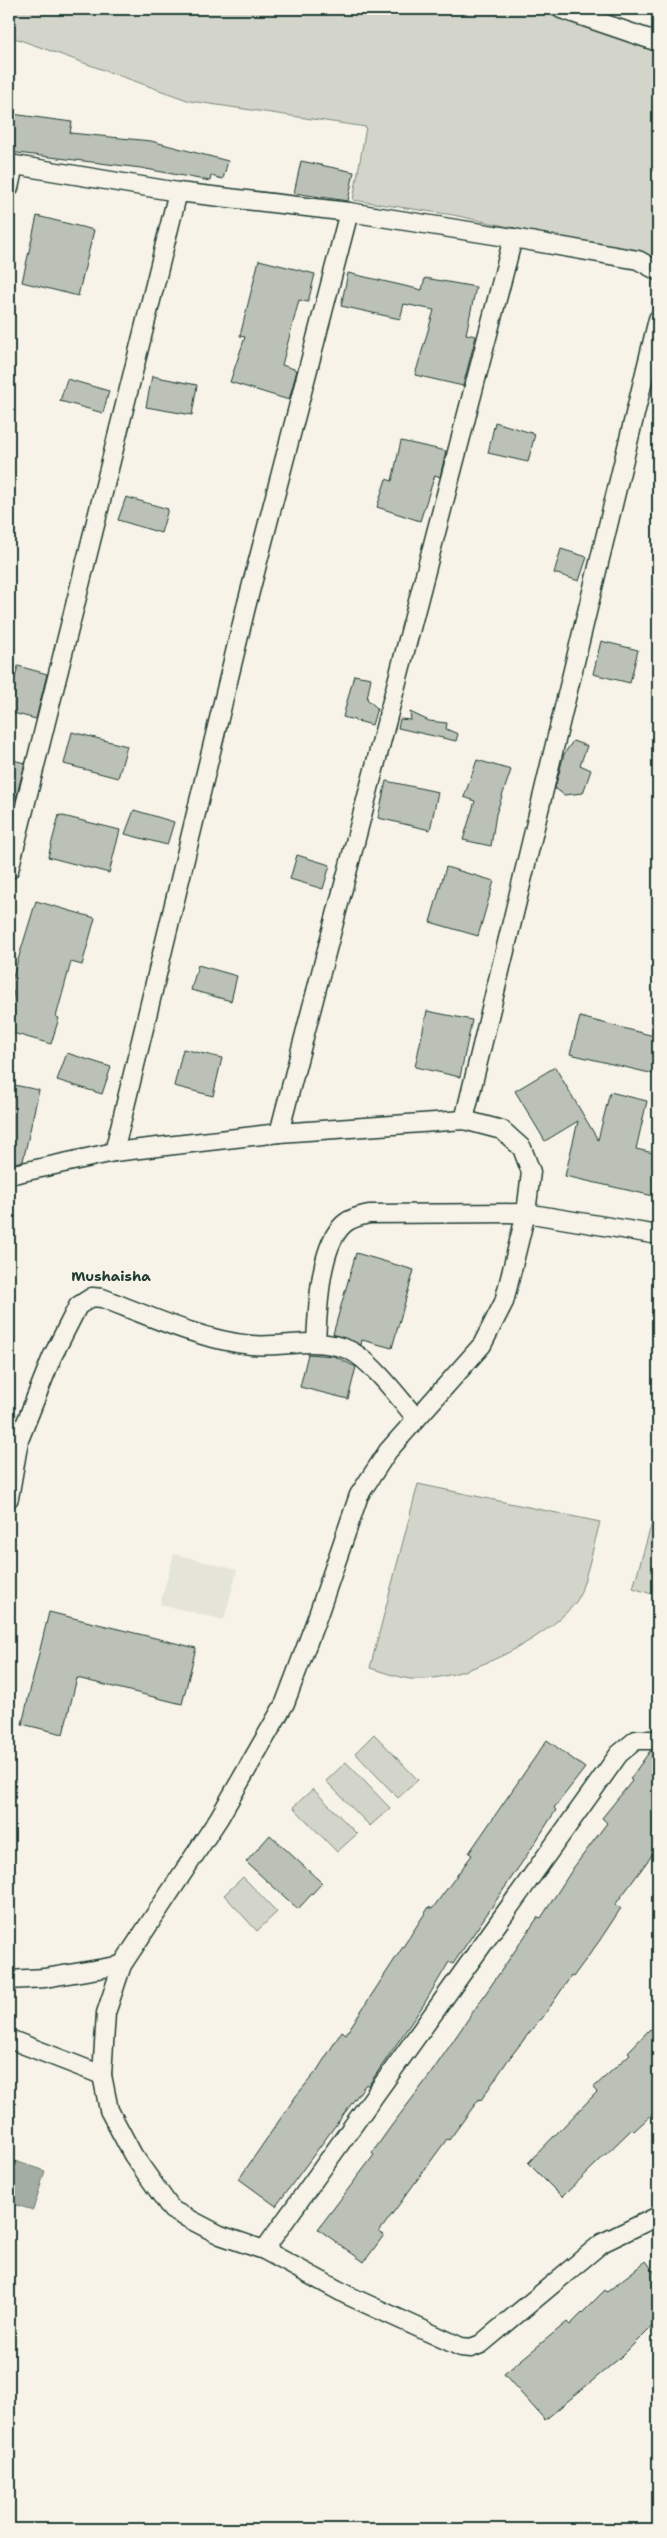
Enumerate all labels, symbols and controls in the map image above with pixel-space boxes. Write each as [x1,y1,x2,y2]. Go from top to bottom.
district label: Mushaisha [71,1267,151,1285]

